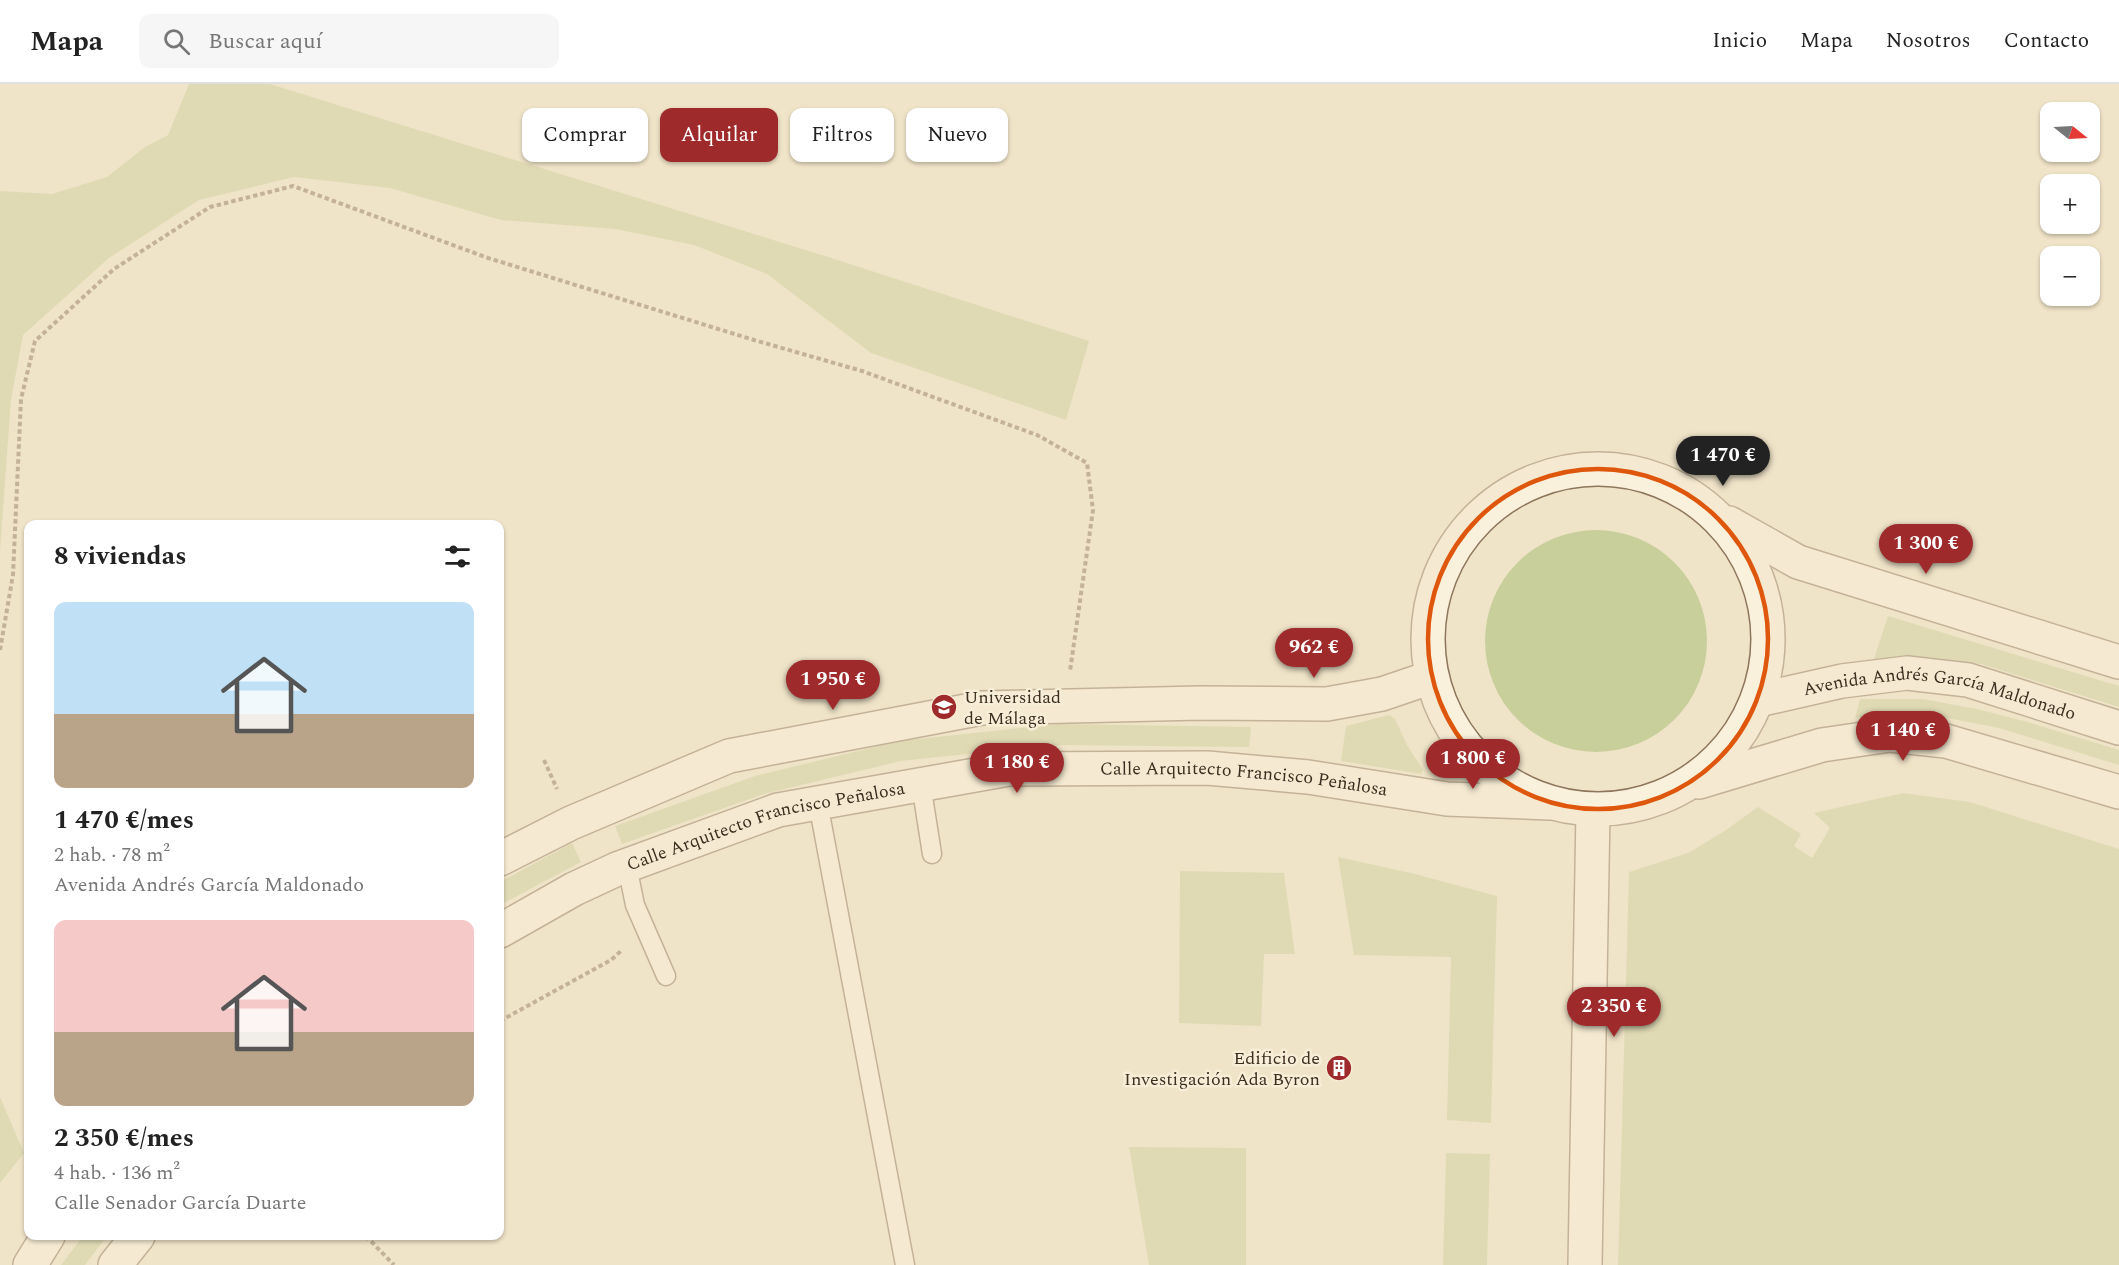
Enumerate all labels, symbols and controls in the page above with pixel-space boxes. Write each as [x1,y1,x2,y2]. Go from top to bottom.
search box [139,14,559,68]
text: Mapa [30,20,103,63]
icon: search [160,25,193,58]
text: Buscar aquí [208,25,322,58]
text: Inicio [1712,25,1767,57]
text: Mapa [1800,25,1853,57]
text: Nosotros [1886,25,1971,57]
text: Contacto [2004,25,2089,57]
north arrow [2040,102,2100,162]
map controls [2040,102,2100,306]
chip: Comprar [522,108,648,162]
chip: Alquilar [660,108,778,162]
chip: Filtros [790,108,894,162]
chip: Nuevo [906,108,1008,162]
button: + [2040,174,2100,234]
button: − [2040,246,2100,306]
pin: 1 470 € [1668,436,1778,487]
text: 1 470 € [1690,440,1756,470]
pin: 1 300 € [1871,524,1981,575]
text: 1 300 € [1893,528,1959,558]
text: 8 viviendas [54,536,187,576]
icon: filters [441,540,474,573]
pin: 962 € [1272,628,1356,679]
text: 962 € [1289,632,1339,662]
icon: home [210,641,318,749]
street label: Avenida Andrés García Maldonado [1800,659,2079,727]
pin: 1 950 € [778,660,888,711]
text: 1 950 € [800,664,866,694]
place label: Universidad de Málaga [964,684,1061,732]
school or university icon: Universidad de Málaga [929,692,959,722]
pin: 1 140 € [1848,711,1958,762]
text: 1 140 € [1870,715,1936,745]
pin: 1 800 € [1418,739,1528,790]
pin: 1 180 € [962,743,1072,794]
text: 1 800 € [1440,743,1506,773]
text: 1 180 € [984,747,1050,777]
street label: Calle Arquitecto Francisco Peñalosa [1100,754,1390,803]
street label: Calle Arquitecto Francisco Peñalosa [623,774,907,878]
text: 1 470 €/mes [54,800,194,840]
text: 2 hab. · 78 m² [54,840,170,870]
text: Avenida Andrés García Maldonado [54,870,364,900]
icon: home [210,959,318,1067]
pin: 2 350 € [1559,987,1669,1038]
text: 2 350 € [1581,991,1647,1021]
place label: Edificio de Investigación Ada Byron [1124,1045,1320,1093]
building icon: Edificio de Investigación Ada Byron [1324,1053,1354,1083]
text: 2 350 €/mes [54,1118,194,1158]
text: 4 hab. · 136 m² [54,1158,180,1188]
text: Calle Senador García Duarte [54,1188,306,1218]

